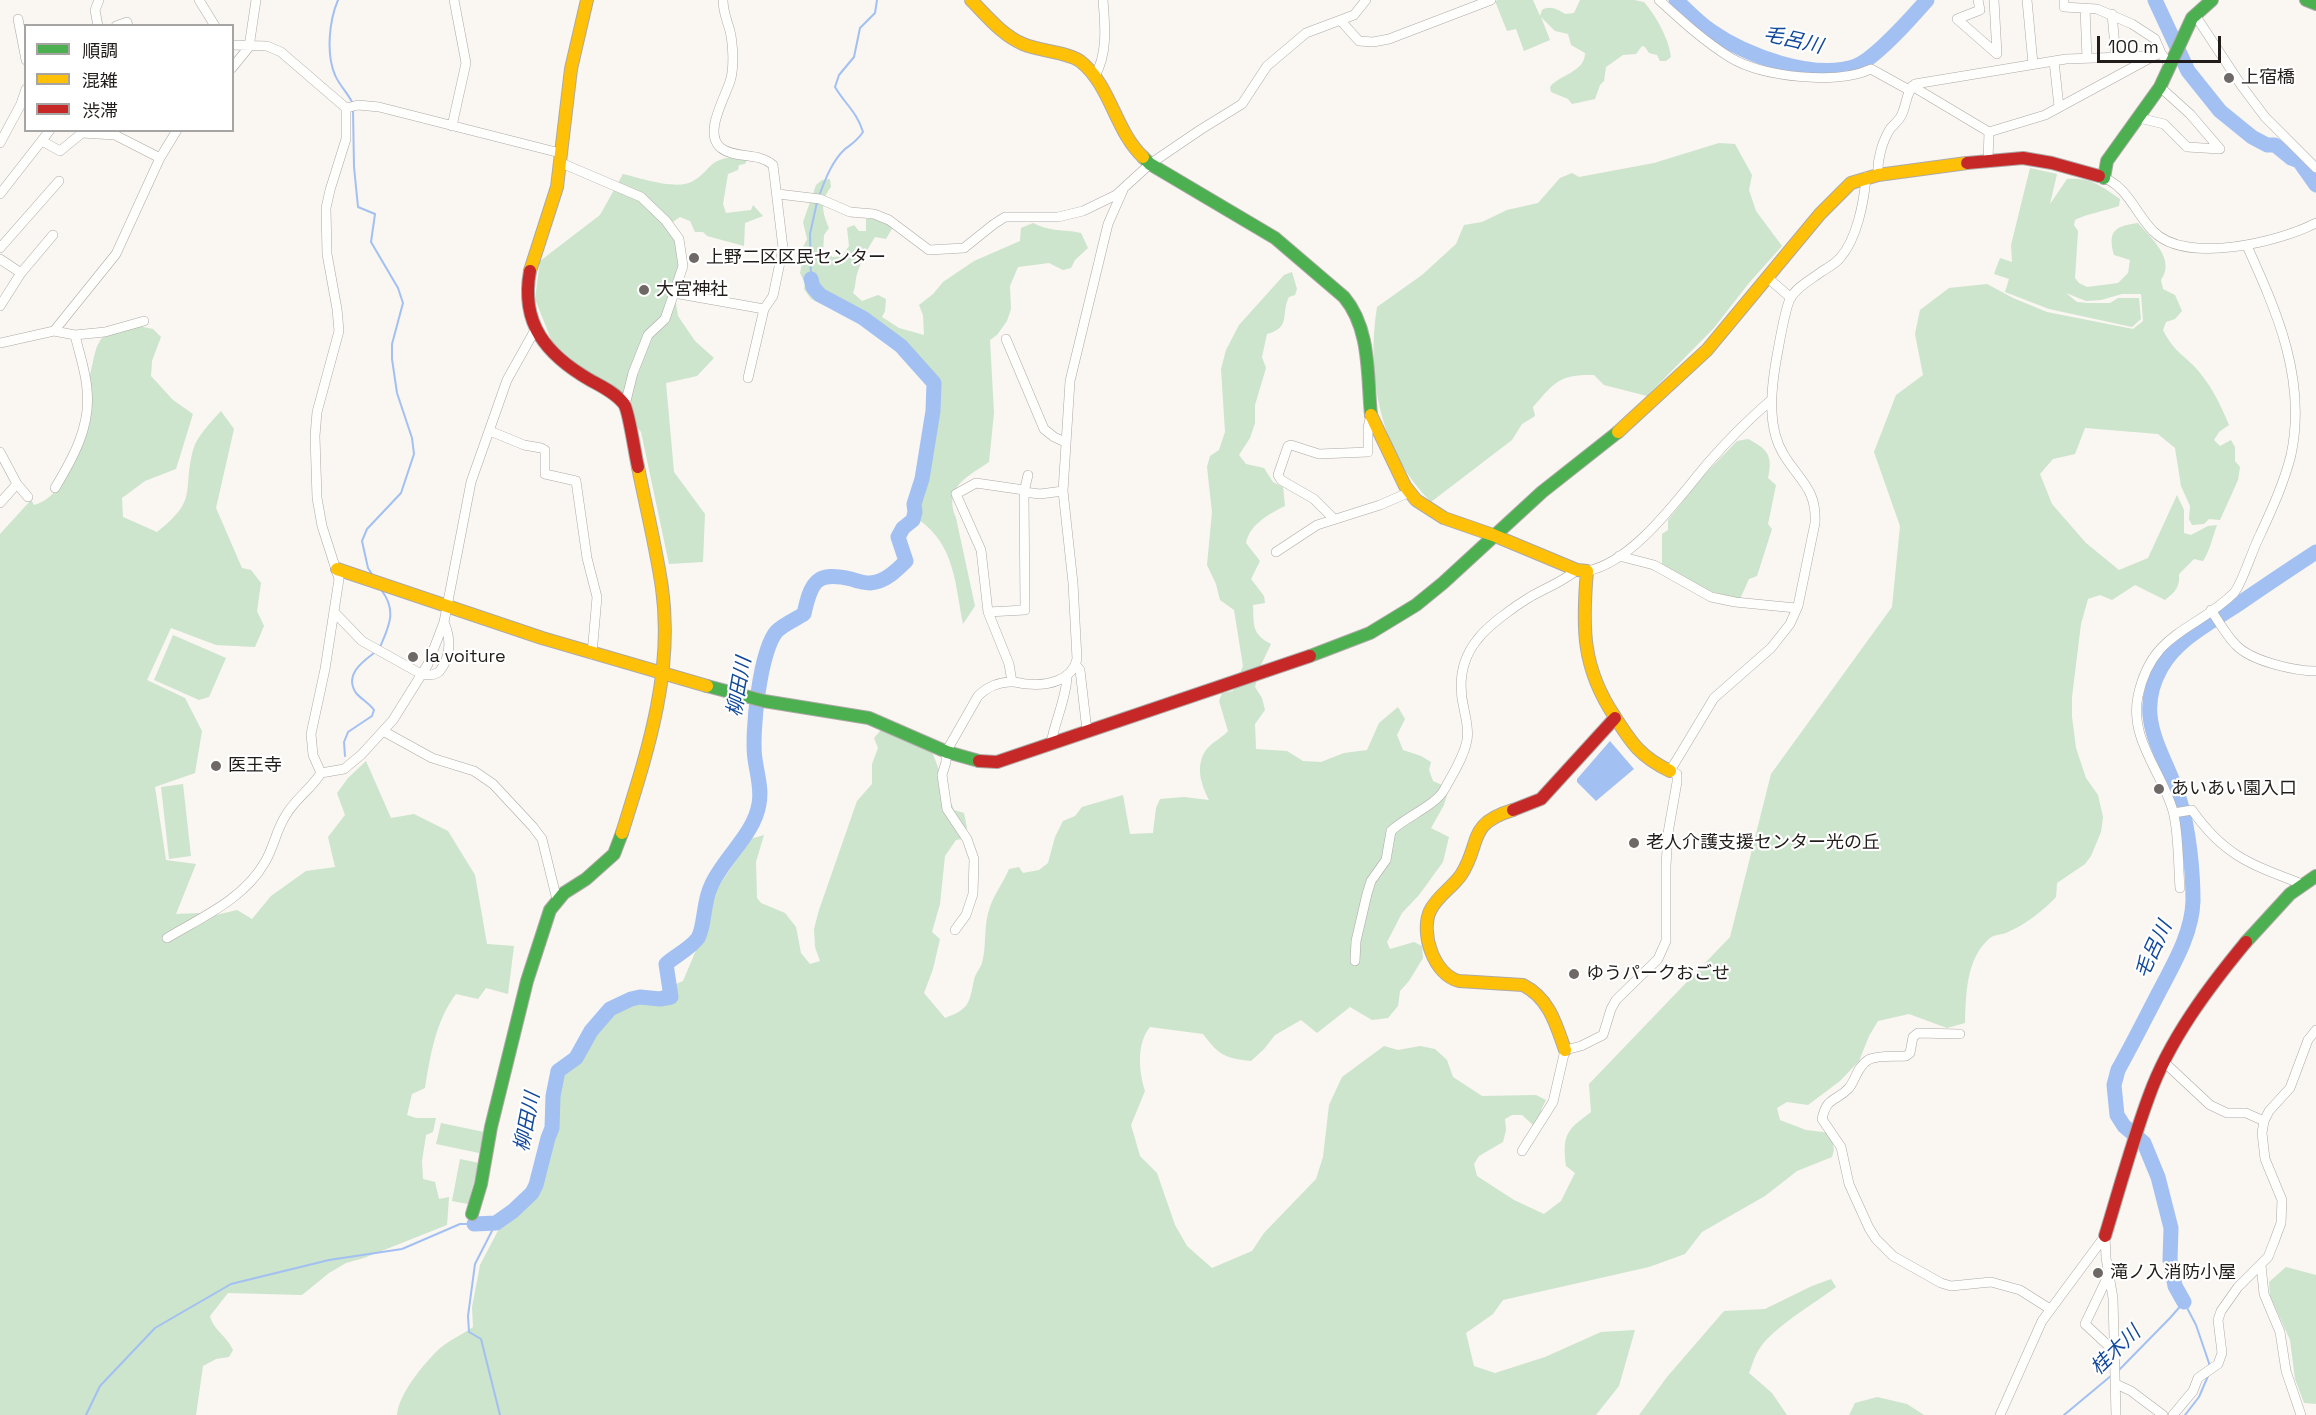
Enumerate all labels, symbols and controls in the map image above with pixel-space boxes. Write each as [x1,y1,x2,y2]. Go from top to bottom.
water label: 毛呂川 [1761,23,1825,59]
legend [24,24,234,132]
scale bar [2100,24,2224,62]
text: 100 m [2108,35,2159,58]
text: 順調 [82,39,118,62]
place label: 上宿橋 [2241,67,2295,89]
text: 混雑 [82,69,118,92]
marker: 上宿橋 [2222,71,2236,85]
text: 渋滞 [82,99,118,122]
place label: 上野二区区民センター [706,247,886,269]
marker: 上野二区区民センター [687,251,701,265]
place label: 大宮神社 [656,279,728,301]
marker: 大宮神社 [637,283,651,297]
place label: la voiture [425,646,506,668]
marker: la voiture [406,650,420,664]
water label: 柳田川 [723,655,757,719]
place label: 医王寺 [228,755,282,777]
marker: 医王寺 [209,759,223,773]
place label: あいあい園入口 [2171,778,2297,800]
marker: あいあい園入口 [2152,782,2166,796]
place label: 老人介護支援センター光の丘 [1646,832,1880,854]
marker: 老人介護支援センター光の丘 [1627,836,1641,850]
water label: 毛呂川 [2130,918,2178,982]
place label: ゆうパークおごせ [1586,963,1730,985]
marker: ゆうパークおごせ [1567,967,1581,981]
water label: 柳田川 [510,1090,546,1154]
place label: 滝ノ入消防小屋 [2110,1262,2236,1284]
marker: 滝ノ入消防小屋 [2091,1266,2105,1280]
water label: 桂木川 [2086,1322,2146,1380]

